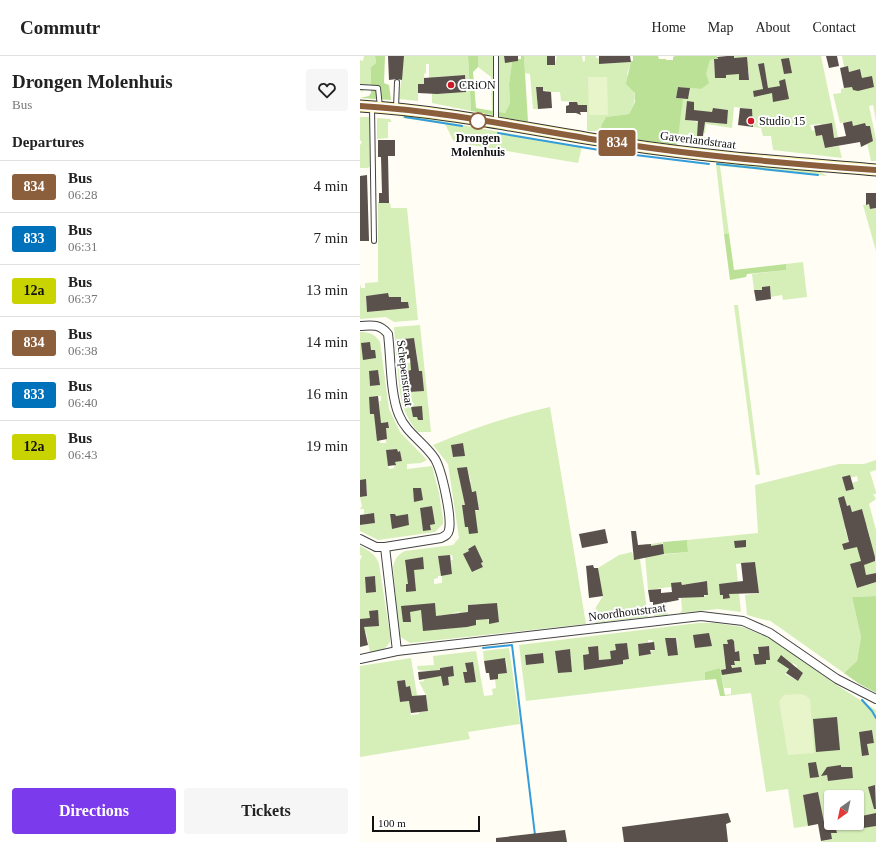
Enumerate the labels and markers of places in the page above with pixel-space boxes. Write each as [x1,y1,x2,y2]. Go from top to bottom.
place label: CRiON [459,78,496,92]
marker: CRiON [446,80,456,90]
marker: Drongen Molenhuis [469,112,487,130]
place label: Studio 15 [759,114,805,128]
marker: Studio 15 [746,116,756,126]
place label: Drongen Molenhuis [451,131,505,159]

